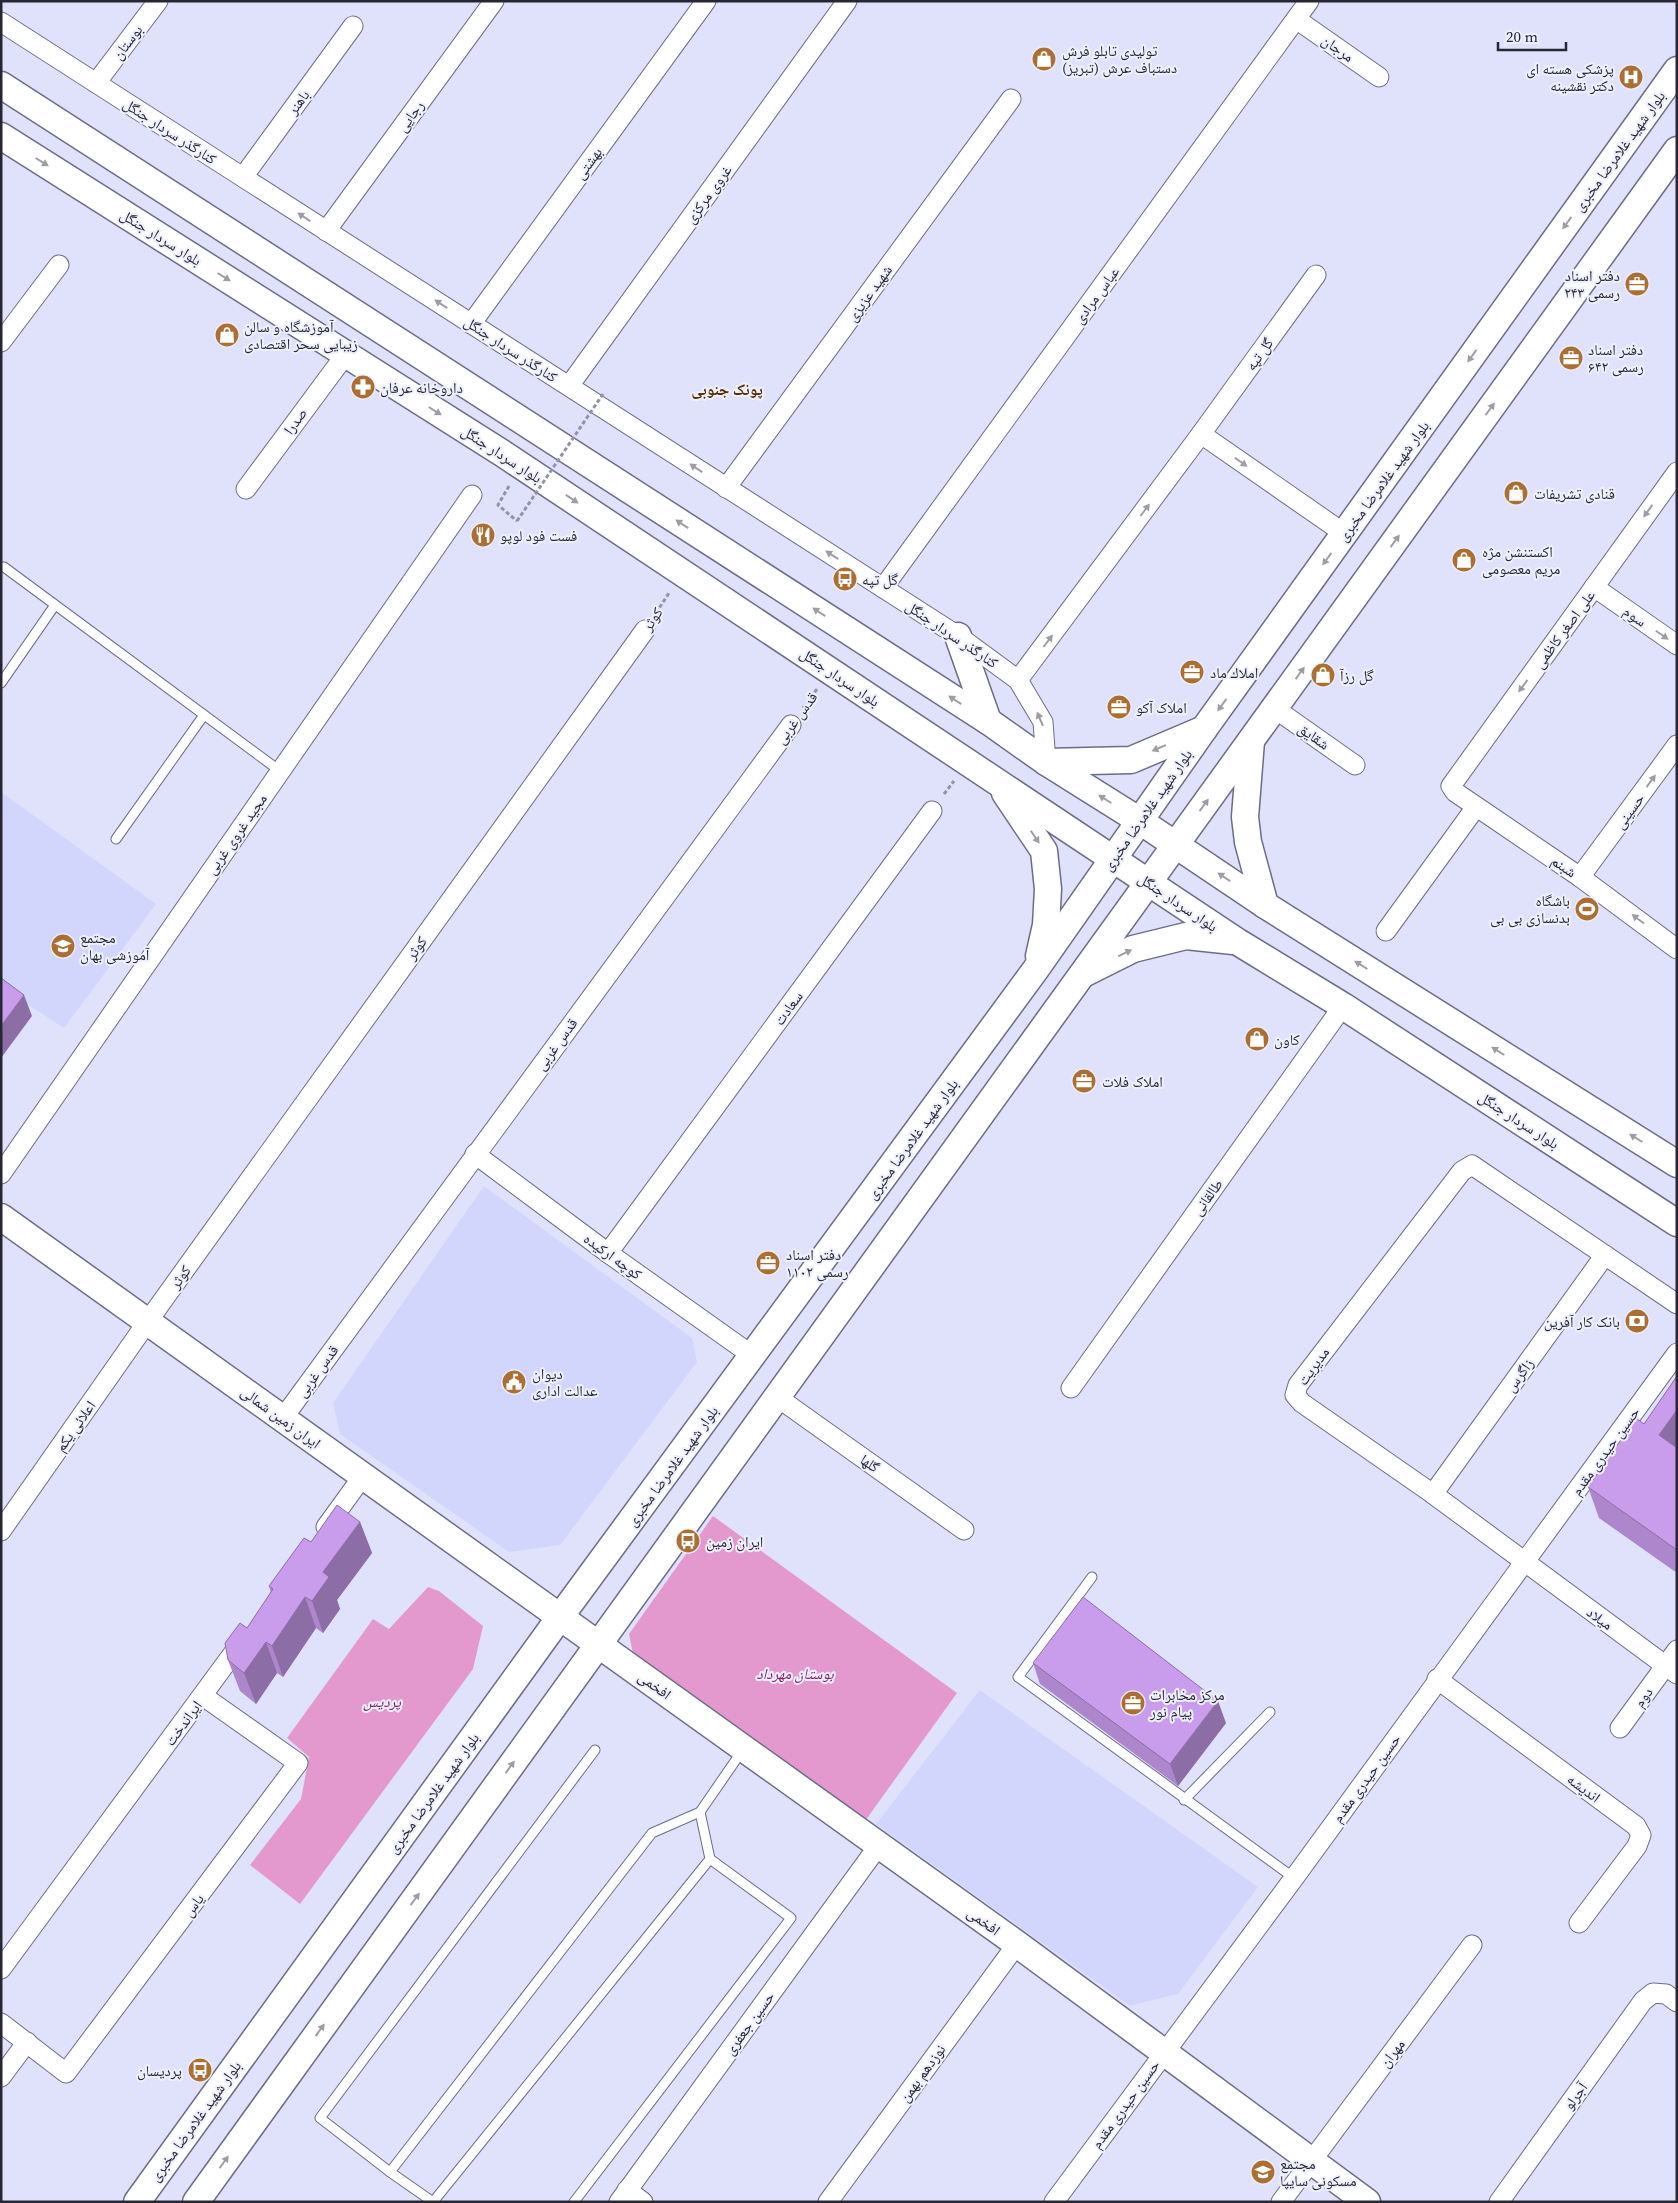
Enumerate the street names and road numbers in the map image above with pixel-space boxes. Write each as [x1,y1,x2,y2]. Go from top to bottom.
street label: بوستان [107,20,147,64]
street label: مرجان [1318,29,1358,67]
street label: باهنر [281,85,314,119]
street label: بلوار شهید غلامرضا مخبری [1568,86,1670,216]
street label: کنارگذر سردار جنگل [119,93,221,169]
street label: رجایی [391,96,429,136]
street label: بهشتی [569,142,607,184]
street label: غروی مرکزی [680,160,737,228]
street label: بلوار سردار جنگل [116,204,206,270]
street label: شهید عزیزی [841,260,897,326]
street label: عباس مرادی [1068,262,1124,328]
street label: کنارگذر سردار جنگل [460,311,562,387]
street label: گل تپه [1240,333,1278,375]
street label: صدرا [278,403,312,439]
street label: بلوار شهید غلامرضا مخبری [1332,416,1434,546]
street label: بلوار سردار جنگل [458,420,546,488]
street label: علی اصغر کاظمی [1528,585,1600,673]
street label: کنارگذر سردار جنگل [902,595,1002,673]
street label: سوم [1619,600,1651,632]
street label: کوثر [636,603,668,636]
street label: بلوار سردار جنگل [796,642,884,712]
street label: قدس غربی [770,687,822,749]
street label: شقایق [1294,718,1334,754]
street label: بلوار شهید غلامرضا مخبری [1097,745,1197,875]
street label: حسینی [1609,788,1649,833]
street label: مجید غروی غربی [200,789,272,879]
street label: شبنم [1547,850,1581,882]
street label: بلوار سردار جنگل [1134,867,1222,937]
street label: کوثر [400,932,432,965]
street label: سعادت [768,986,808,1029]
street label: قدس غربی [530,1013,582,1075]
street label: بلوار شهید غلامرضا مخبری [861,1074,963,1204]
street label: بلوار سردار جنگل [1475,1086,1563,1154]
street label: طالقانی [1186,1174,1228,1220]
street label: کوچه ارکیده [580,1228,646,1284]
street label: کوثر [164,1261,196,1294]
street label: قدس غربی [291,1340,343,1402]
street label: مدیریت [1292,1342,1334,1389]
street label: زاگرس [1500,1354,1538,1396]
street label: ایران زمین شمالی [237,1381,325,1453]
street label: اعلائی یکم [50,1396,100,1456]
street label: بلوار شهید غلامرضا مخبری [621,1401,723,1531]
street label: حسین حیدری مقدم [1566,1402,1645,1500]
street label: گلها [856,1449,884,1477]
street label: میلاد [1583,1601,1617,1635]
street label: افخمی [634,1666,676,1704]
street label: دوم [1628,1683,1658,1711]
street label: ایراندخت [159,1696,207,1750]
street label: بلوار شهید غلامرضا مخبری [382,1728,484,1858]
street label: حسین حیدری مقدم [1327,1729,1406,1827]
street label: اندیشه [1563,1769,1605,1807]
street label: یاس [177,1889,209,1921]
street label: افخمی [963,1902,1005,1940]
street label: حسین جعفری [719,1987,780,2059]
street label: مهران [1374,2034,1410,2072]
street label: نوزدهم بهمن [894,2040,950,2106]
street label: حسین حیدری مقدم [1086,2055,1165,2153]
street label: بلوار شهید غلامرضا مخبری [144,2056,246,2186]
street label: آجرلو [1558,2077,1593,2114]

